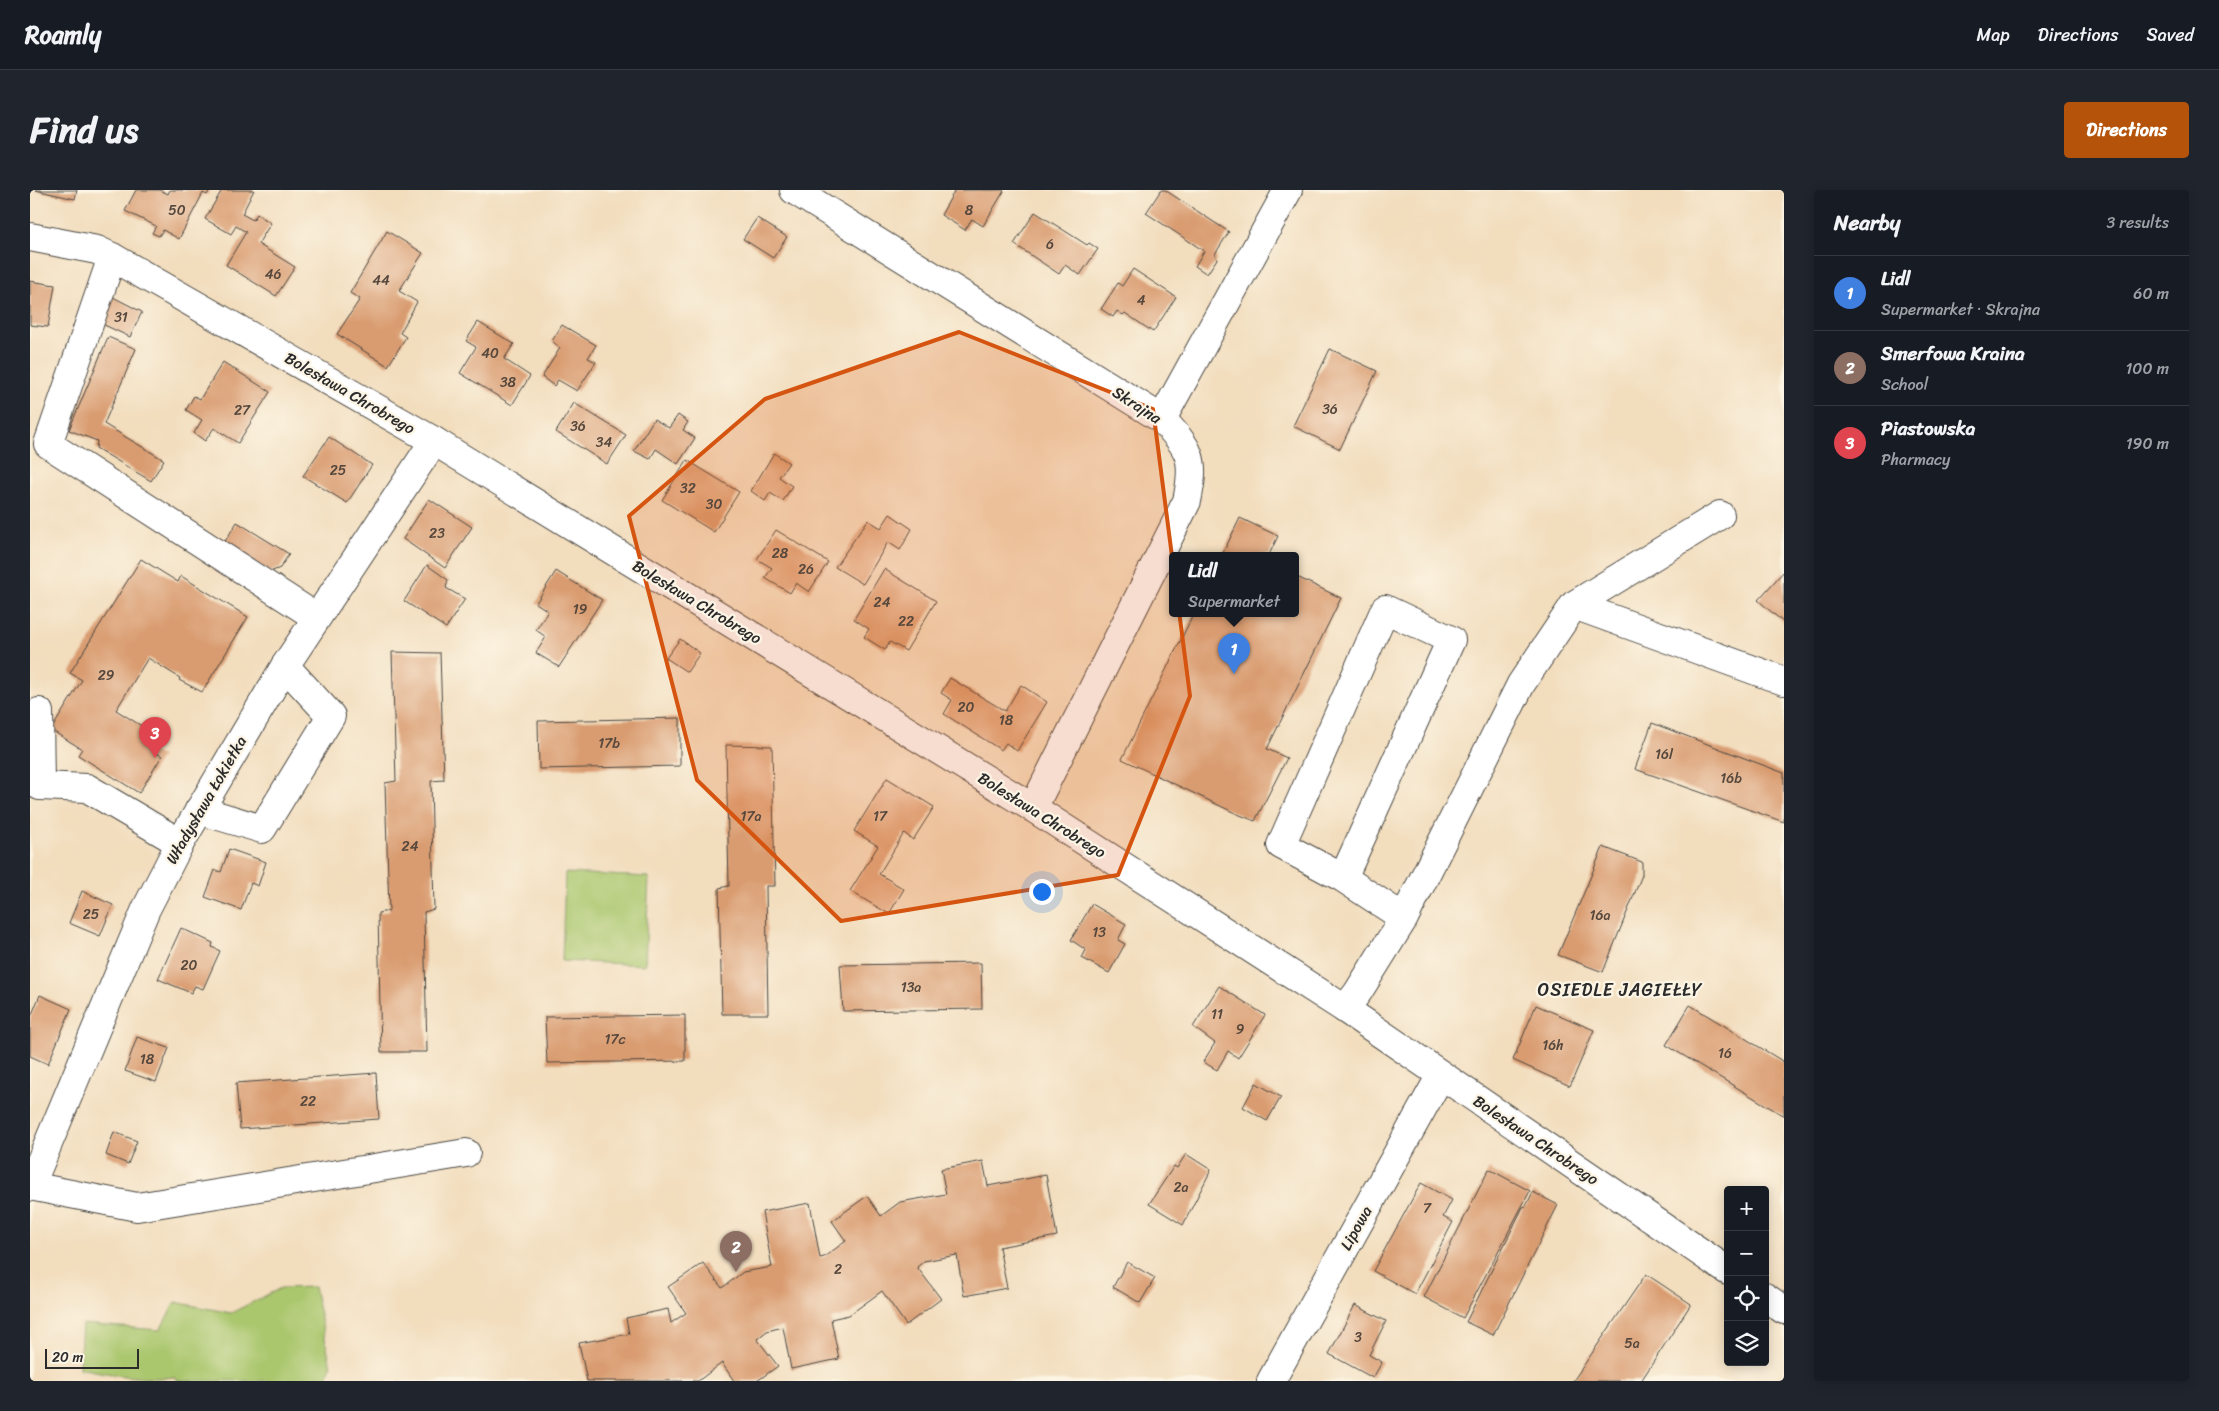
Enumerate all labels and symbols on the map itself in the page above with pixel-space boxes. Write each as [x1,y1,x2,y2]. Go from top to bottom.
house number: 50 [168,198,186,223]
house number: 8 [965,198,974,223]
house number: 6 [1046,232,1054,257]
house number: 46 [265,262,281,287]
house number: 44 [372,268,390,293]
house number: 4 [1137,288,1146,313]
house number: 31 [114,305,128,330]
house number: 40 [481,341,499,366]
street label: Bolesława Chrobrego [279,344,421,442]
house number: 38 [500,370,517,395]
street label: Skrajna [1106,378,1169,433]
house number: 36 [1322,397,1338,422]
house number: 27 [234,398,251,423]
house number: 36 [570,414,586,439]
house number: 34 [596,430,612,455]
house number: 25 [330,458,347,483]
house number: 32 [680,476,696,501]
house number: 30 [706,492,722,517]
house number: 23 [429,521,445,546]
house number: 28 [772,541,789,566]
street label: Bolesława Chrobrego [627,552,767,652]
house number: 26 [798,557,814,582]
house number: 24 [874,590,891,615]
house number: 19 [573,597,588,622]
house number: 22 [898,609,914,634]
pin: 1 [1218,633,1250,674]
house number: 29 [98,663,115,688]
house number: 20 [958,695,975,720]
house number: 18 [999,708,1014,733]
pin: 3 [139,717,171,758]
street label: Władysława Łokietka [157,730,255,870]
house number: 17b [598,731,620,756]
house number: 16l [1655,742,1674,767]
street label: Bolesława Chrobrego [972,764,1112,866]
house number: 16b [1720,766,1742,791]
house number: 17a [740,804,762,829]
house number: 17 [873,804,888,829]
house number: 24 [402,834,419,859]
your location [1029,879,1055,905]
house number: 25 [83,902,100,927]
house number: 16a [1590,903,1611,928]
house number: 13 [1092,920,1106,945]
house number: 20 [181,953,198,978]
district label: OSIEDLE JAGIEŁŁY [1537,974,1703,1006]
house number: 13a [901,975,921,1000]
house number: 11 [1211,1002,1223,1027]
house number: 9 [1236,1017,1245,1042]
house number: 17c [605,1027,626,1052]
house number: 16h [1542,1033,1564,1058]
house number: 16 [1718,1041,1732,1066]
house number: 18 [140,1047,155,1072]
street label: Bolesława Chrobrego [1467,1087,1605,1193]
house number: 22 [300,1089,316,1114]
house number: 2a [1173,1175,1189,1200]
house number: 7 [1423,1196,1432,1221]
street label: Lipowa [1332,1200,1380,1256]
pin: 2 [720,1231,752,1272]
house number: 2 [834,1257,842,1282]
house number: 3 [1354,1325,1362,1350]
house number: 5a [1624,1331,1640,1356]
scale bar [45,1346,139,1369]

